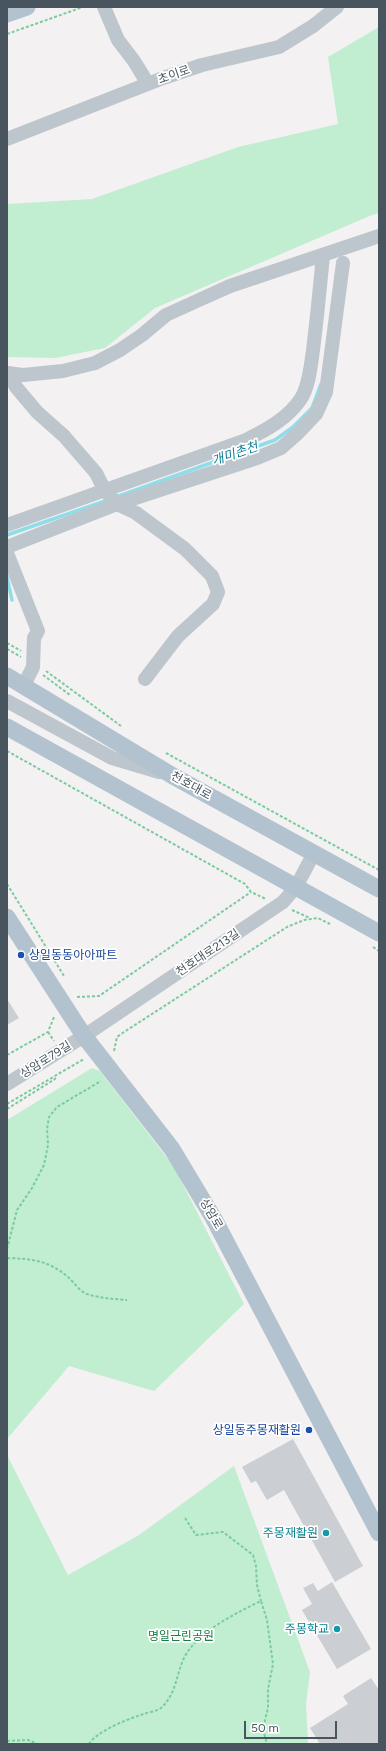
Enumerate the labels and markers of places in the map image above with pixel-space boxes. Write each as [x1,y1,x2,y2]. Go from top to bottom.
place label: 상일동동아아파트 [29,948,117,962]
marker: 상일동동아아파트 [16,950,26,960]
place label: 상일동주몽재활원 [213,1423,301,1437]
marker: 상일동주몽재활원 [304,1425,314,1435]
place label: 주몽재활원 [263,1526,318,1540]
marker: 주몽재활원 [321,1528,331,1538]
place label: 주몽학교 [285,1622,329,1636]
marker: 주몽학교 [332,1624,342,1634]

